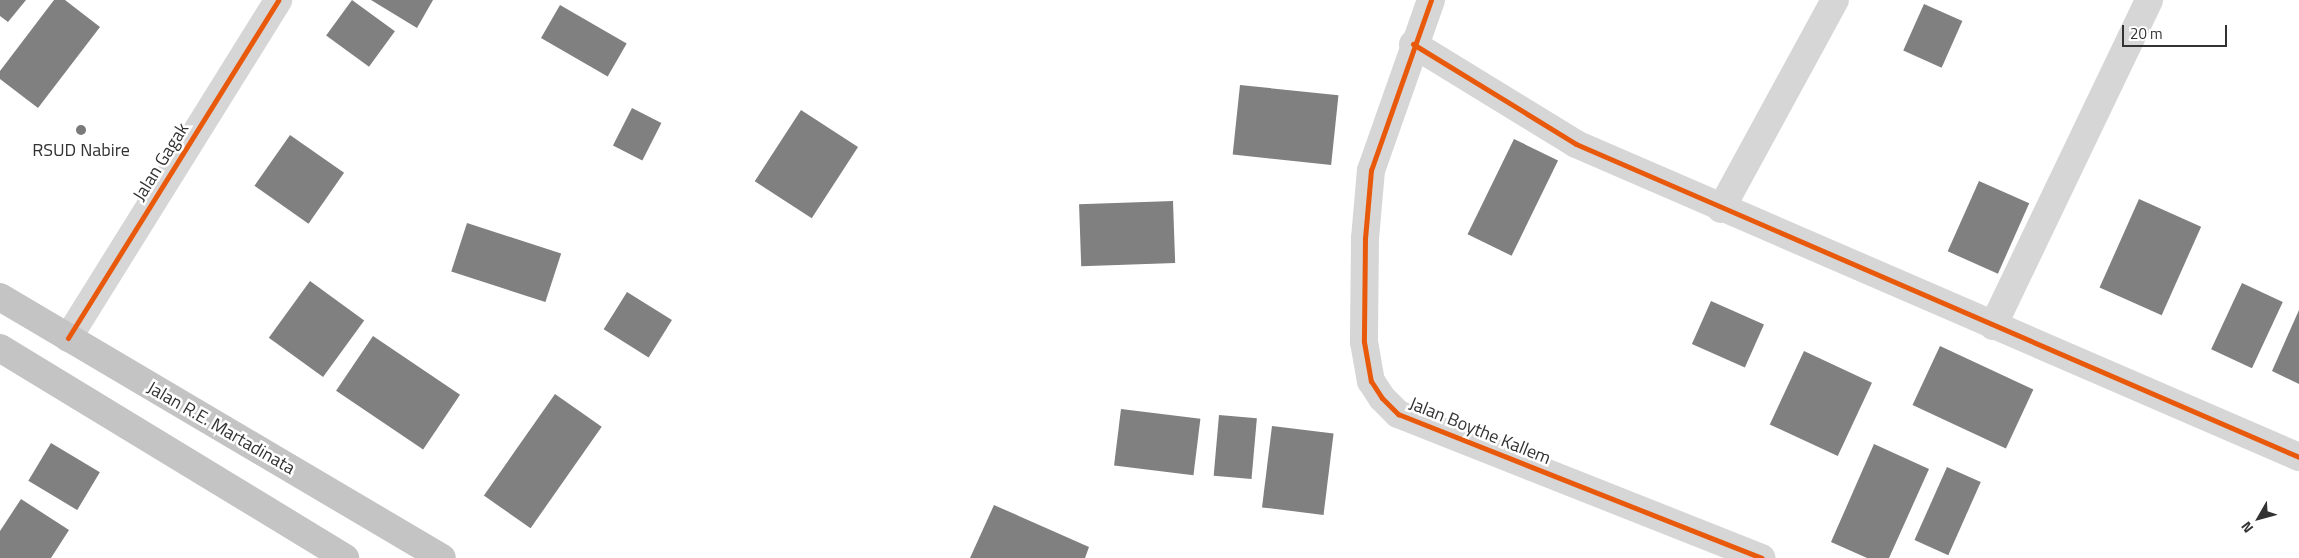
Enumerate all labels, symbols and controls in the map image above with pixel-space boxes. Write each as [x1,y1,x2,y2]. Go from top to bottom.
scale bar [2124,15,2229,47]
text: 20 m [2130,22,2163,45]
street label: Jalan Gagak [129,119,193,205]
marker: RSUD Nabire [74,123,88,137]
place label: RSUD Nabire [32,139,130,161]
street label: Jalan R.E. Martadinata [143,377,299,479]
street label: Jalan Boythe Kallem [1406,393,1554,469]
north arrow [2234,493,2284,543]
text: N [2236,517,2258,538]

